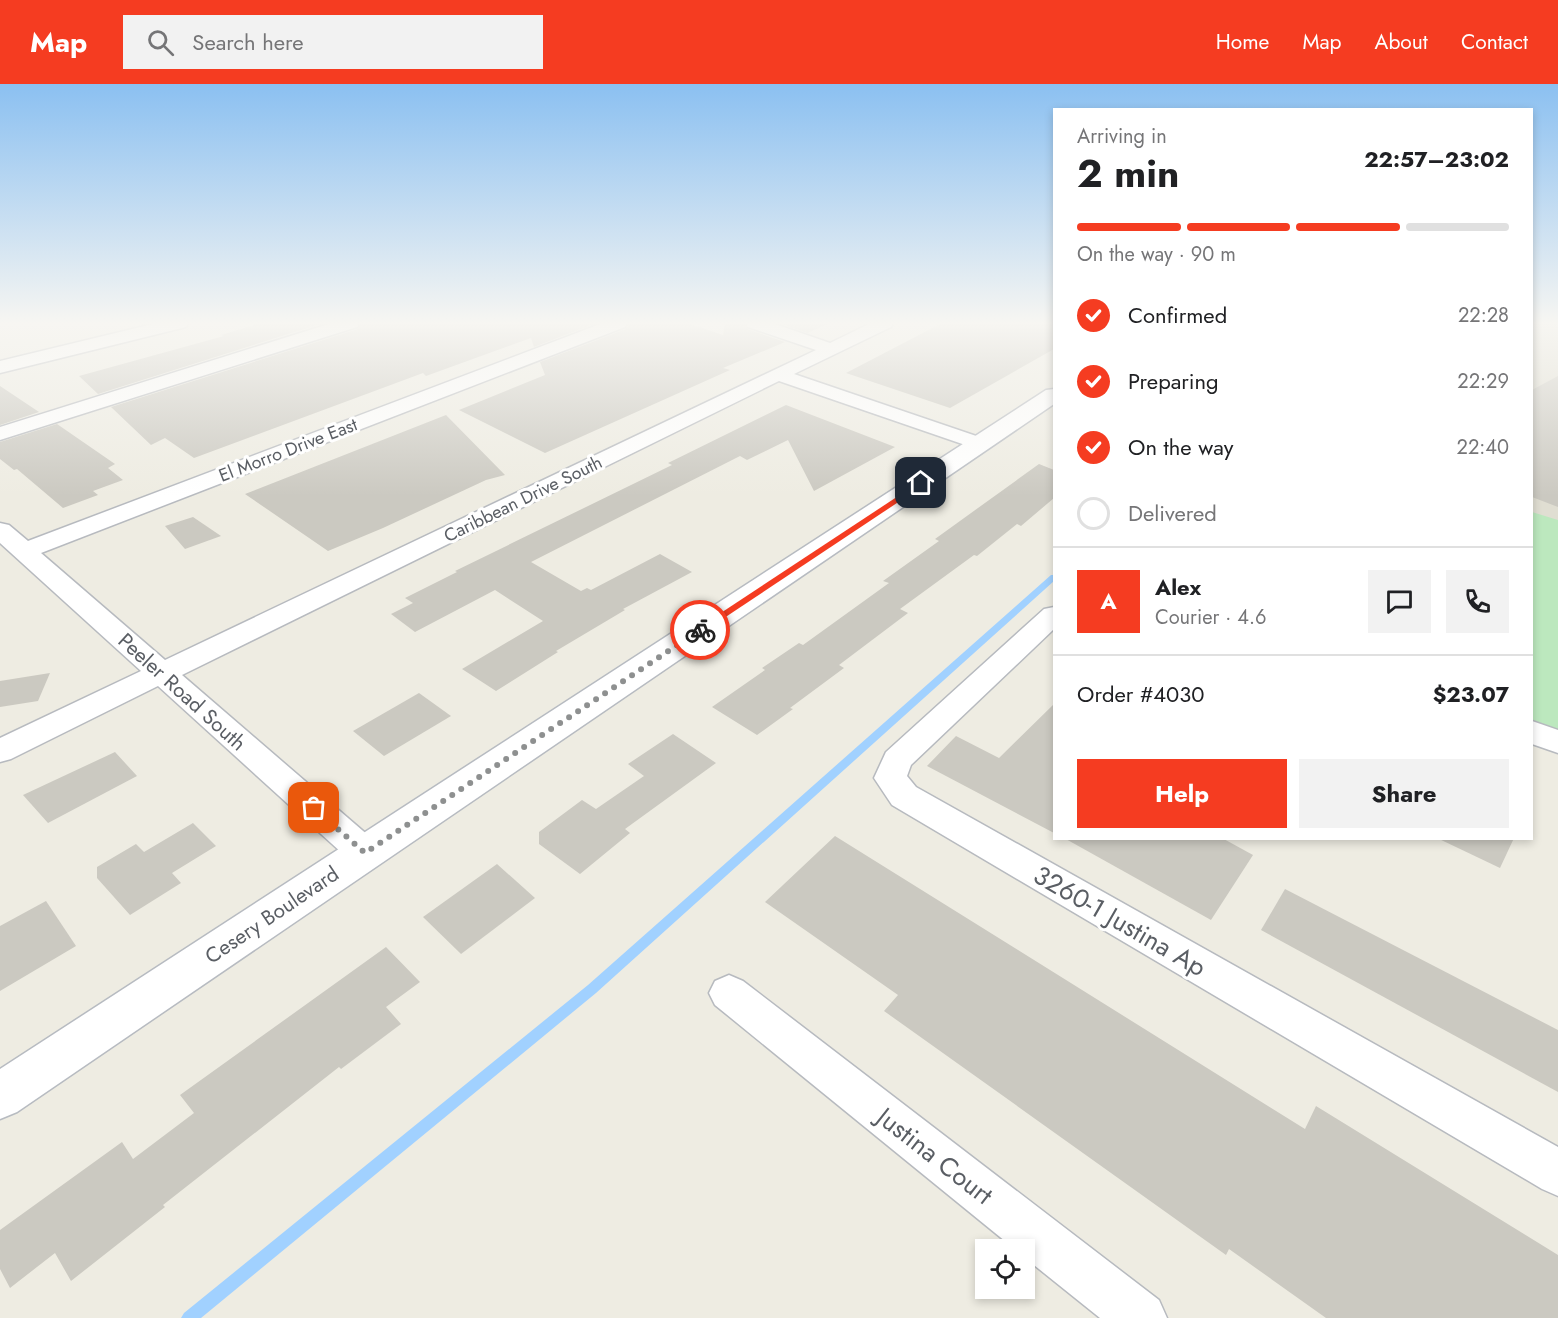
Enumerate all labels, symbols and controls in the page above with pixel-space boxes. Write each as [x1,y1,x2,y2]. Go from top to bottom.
search box [123,15,543,69]
text: Map [30,22,87,63]
icon: search [144,26,177,59]
text: Search here [192,26,304,58]
text: Home [1216,27,1269,57]
text: Map [1302,27,1342,57]
text: About [1375,27,1428,57]
text: Contact [1461,27,1528,57]
text: Arriving in [1077,122,1167,151]
text: 22:57–23:02 [1364,143,1509,175]
text: 2 min [1077,145,1179,202]
text: On the way · 90 m [1077,240,1236,269]
icon: check [1077,299,1110,332]
text: Confirmed [1128,299,1227,331]
text: 22:28 [1458,301,1509,330]
icon: check [1077,365,1110,398]
text: Preparing [1128,365,1219,397]
text: 22:29 [1457,367,1509,396]
street label: El Morro Drive East [215,411,362,488]
icon: check [1077,431,1110,464]
text: On the way [1128,431,1233,463]
text: 22:40 [1457,433,1509,462]
street label: Caribbean Drive South [439,449,607,549]
pin [895,457,946,508]
icon: home [904,466,937,499]
text: Delivered [1128,497,1217,529]
button: chat [1368,570,1431,633]
button: phone [1446,570,1509,633]
text: Alex [1155,571,1201,603]
text: A [1100,585,1117,617]
courier [670,600,730,660]
text: Courier · 4.6 [1155,603,1267,632]
icon: bike [684,614,717,647]
street label: Peeler Road South [111,626,253,758]
text: Order #4030 [1077,678,1205,710]
text: $23.07 [1433,678,1509,710]
button: Help [1077,759,1287,828]
button: Share [1299,759,1509,828]
pin [288,782,339,833]
icon: bag [297,791,330,824]
street label: 3260-1 Justina Ap [1027,856,1213,986]
street label: Cesery Boulevard [199,859,345,971]
street label: Justina Court [867,1097,1002,1214]
map controls [975,1239,1035,1299]
button: locate [975,1239,1035,1299]

